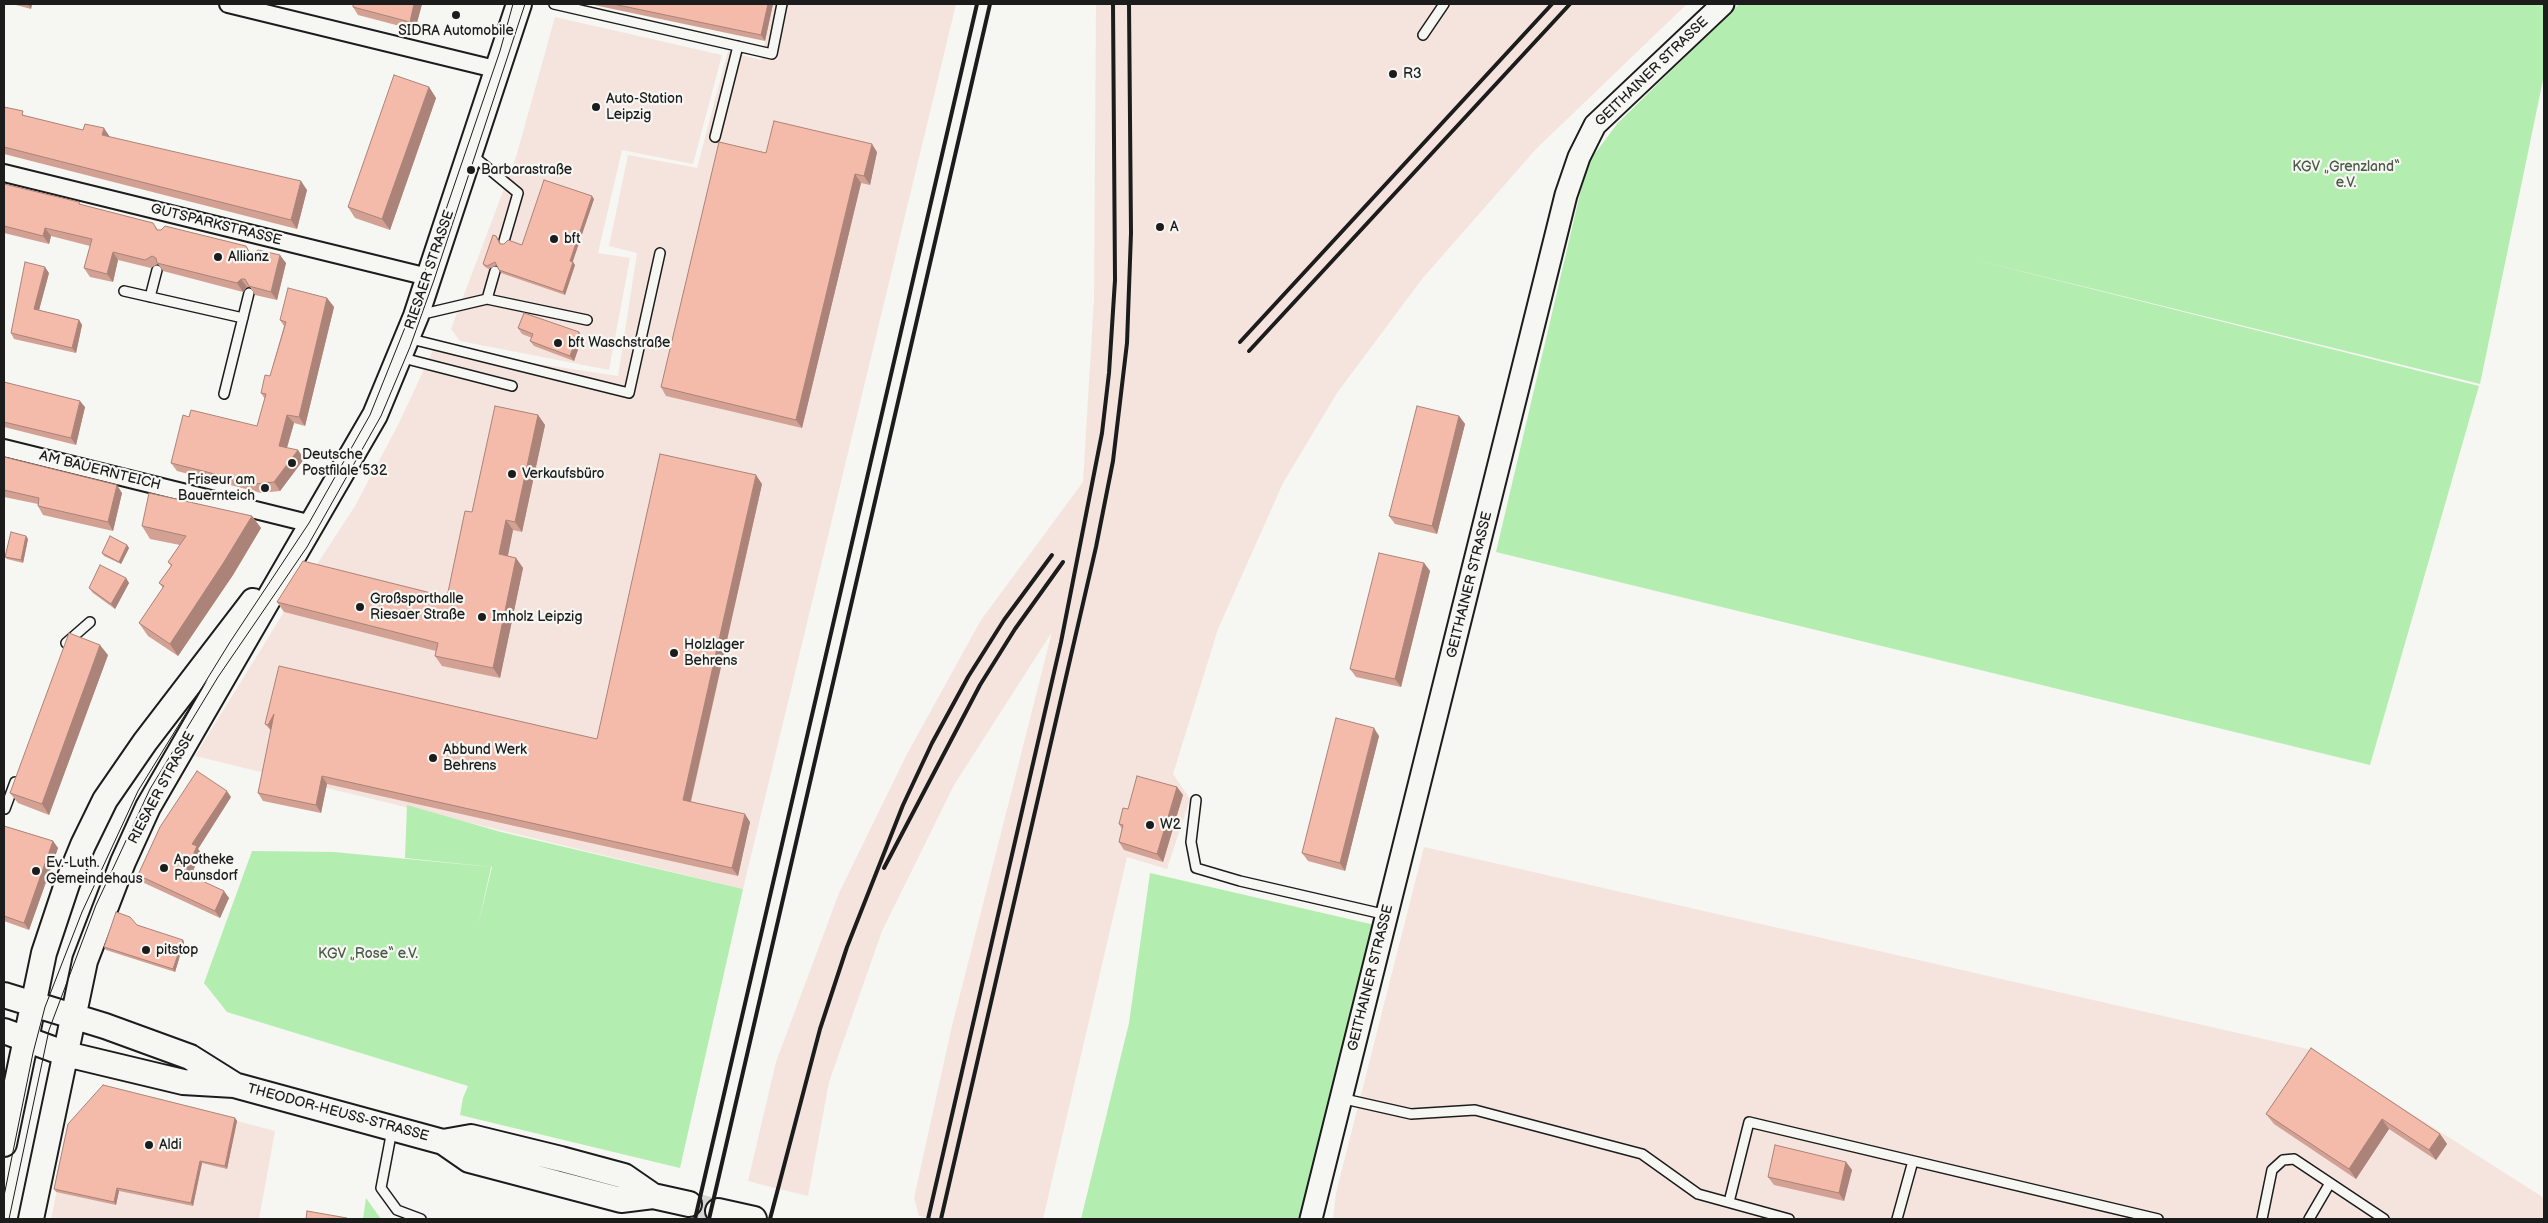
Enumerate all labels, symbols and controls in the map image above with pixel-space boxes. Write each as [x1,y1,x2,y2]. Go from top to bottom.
marker: SIDRA Automobile [450,9,462,21]
street label: GEITHAINER STRASSE [1592,14,1712,130]
place label: SIDRA Automobile [398,23,514,39]
place label: R3 [1403,66,1422,82]
marker: R3 [1387,68,1399,80]
place label: Auto-Station Leipzig [606,91,683,124]
marker: Auto-Station Leipzig [590,101,602,113]
park label: KGV „Grenzland“ e.V. [2292,159,2400,192]
place label: Barbarastraße [481,162,572,178]
marker: Barbarastraße [465,164,477,176]
street label: GUTSPARKSTRASSE [149,201,283,249]
street label: RIESAER STRASSE [402,208,458,332]
place label: A [1170,219,1179,235]
marker: A [1154,221,1166,233]
place label: bft [564,231,580,247]
marker: bft [548,233,560,245]
place label: Allianz [228,249,269,265]
marker: Allianz [212,251,224,263]
place label: bft Waschstraße [568,335,670,351]
marker: bft Waschstraße [552,337,564,349]
place label: Deutsche Postfilale 532 [302,447,387,480]
street label: AM BAUERNTEICH [38,448,162,494]
marker: Deutsche Postfilale 532 [286,457,298,469]
place label: Verkaufsbüro [522,466,604,482]
marker: Verkaufsbüro [506,468,518,480]
place label: Friseur am Bauernteich [178,472,255,504]
marker: Friseur am Bauernteich [259,482,271,494]
street label: GEITHAINER STRASSE [1444,510,1496,660]
place label: Großsporthalle Riesaer Straße [370,591,465,624]
marker: Großsporthalle Riesaer Straße [354,601,366,613]
place label: Imholz Leipzig [492,609,582,625]
marker: Imholz Leipzig [476,611,488,623]
place label: Holzlager Behrens [684,637,744,670]
marker: Holzlager Behrens [668,647,680,659]
street label: RIESAER STRASSE [125,729,199,847]
place label: Abbund Werk Behrens [443,742,527,774]
marker: Abbund Werk Behrens [427,752,439,764]
place label: W2 [1160,817,1181,833]
marker: W2 [1144,819,1156,831]
place label: Apotheke Paunsdorf [174,852,238,884]
place label: Ev.-Luth. Gemeindehaus [46,855,143,888]
marker: Apotheke Paunsdorf [158,862,170,874]
marker: Ev.-Luth. Gemeindehaus [30,865,42,877]
street label: GEITHAINER STRASSE [1345,903,1397,1053]
place label: pitstop [156,942,198,958]
marker: pitstop [140,944,152,956]
park label: KGV „Rose“ e.V. [318,946,418,962]
street label: THEODOR-HEUSS-STRASSE [245,1081,431,1145]
place label: Aldi [159,1137,182,1153]
marker: Aldi [143,1139,155,1151]

